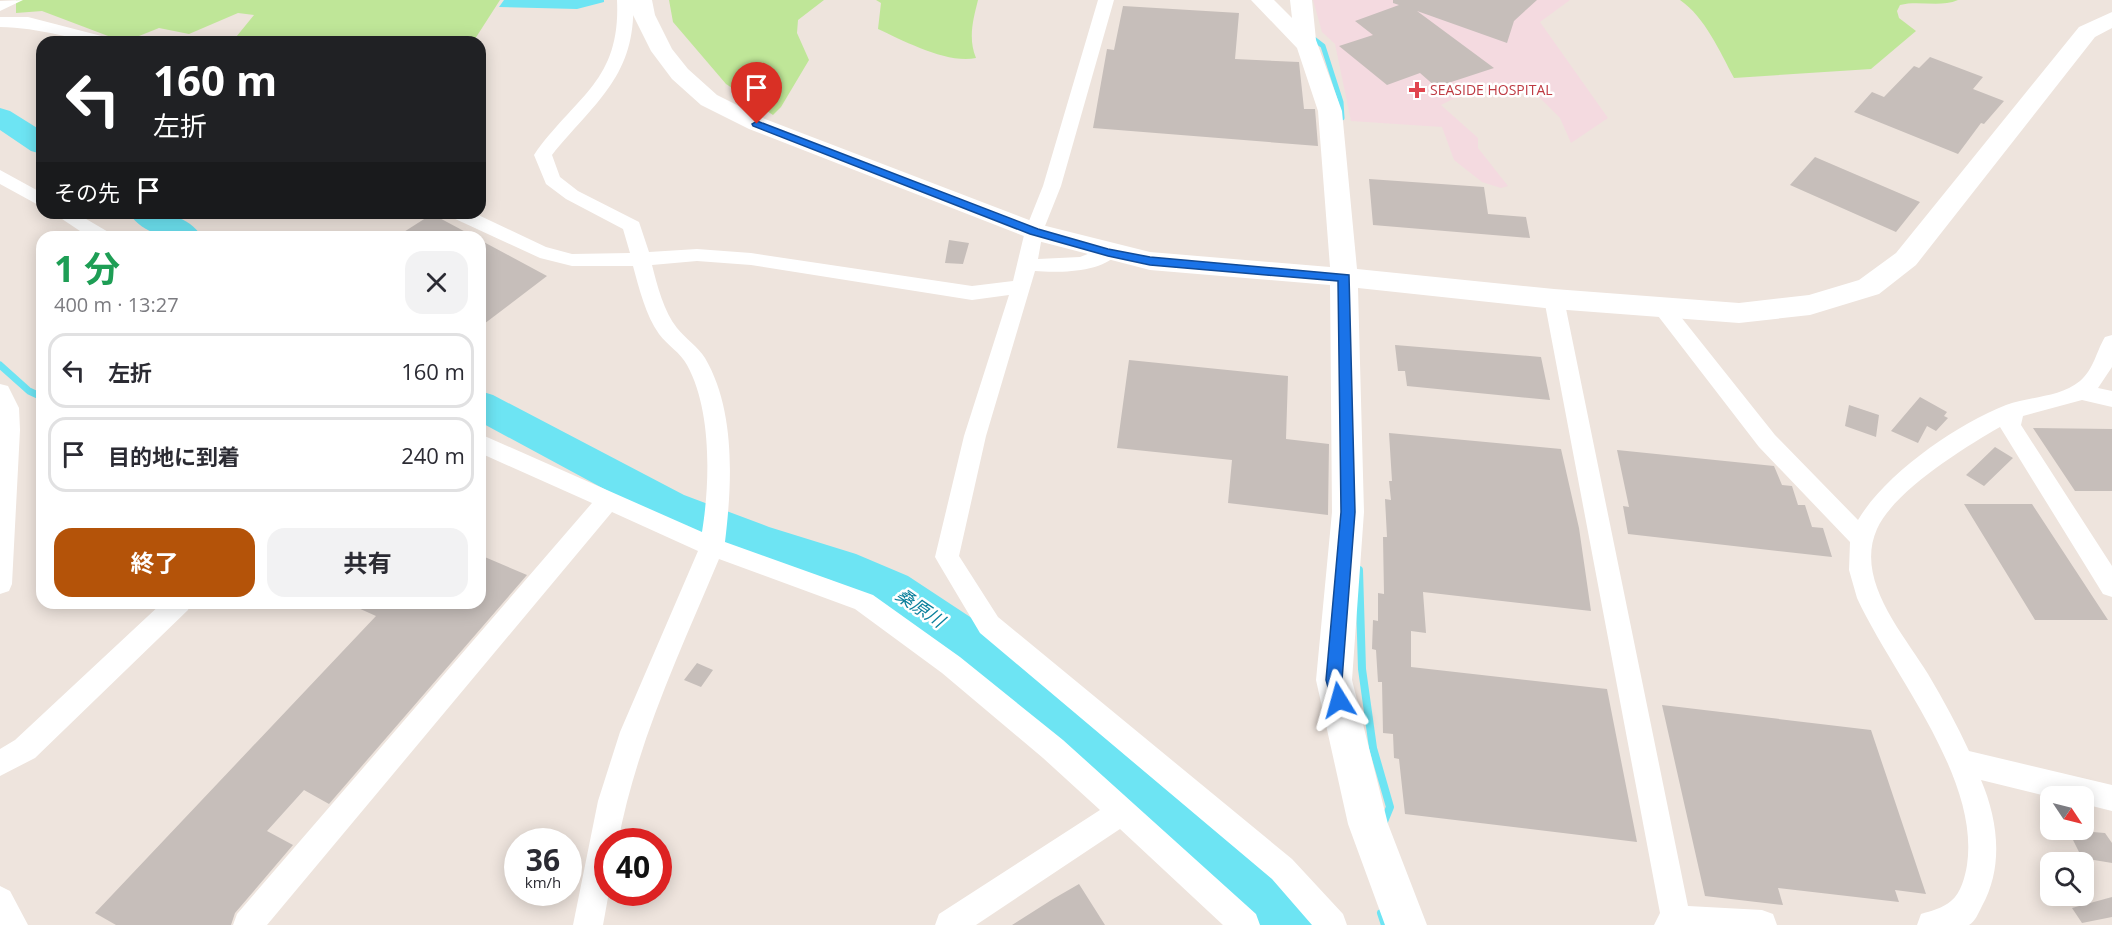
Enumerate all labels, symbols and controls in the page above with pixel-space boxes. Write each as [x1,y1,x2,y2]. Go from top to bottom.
text: 160 m [153,51,277,108]
icon: left [54,60,132,138]
pin [731,62,782,124]
icon: arrive [740,71,773,104]
place label: SEASIDE HOSPITAL [1430,80,1553,99]
marker: SEASIDE HOSPITAL [1408,81,1426,99]
text: 左折 [153,107,207,144]
icon: arrive [132,174,165,207]
text: その先 [54,177,120,207]
text: 1 分 [54,244,120,293]
button: close [405,251,468,314]
text: 400 m · 13:27 [54,291,179,318]
icon: left [57,354,90,387]
text: 160 m [401,356,465,386]
text: 左折 [108,357,152,387]
icon: arrive [57,438,90,471]
text: 240 m [401,440,465,470]
text: 目的地に到着 [108,441,240,471]
button: 終了 [54,528,255,597]
button: 共有 [267,528,468,597]
water label: 桑原川 [891,582,951,633]
position arrow [1307,668,1371,732]
north arrow [2040,786,2094,840]
map controls [2040,786,2094,906]
speed limit sign: 40 [594,828,672,906]
text: 36 [526,839,560,880]
button: search [2040,852,2094,906]
text: km/h [525,872,561,892]

